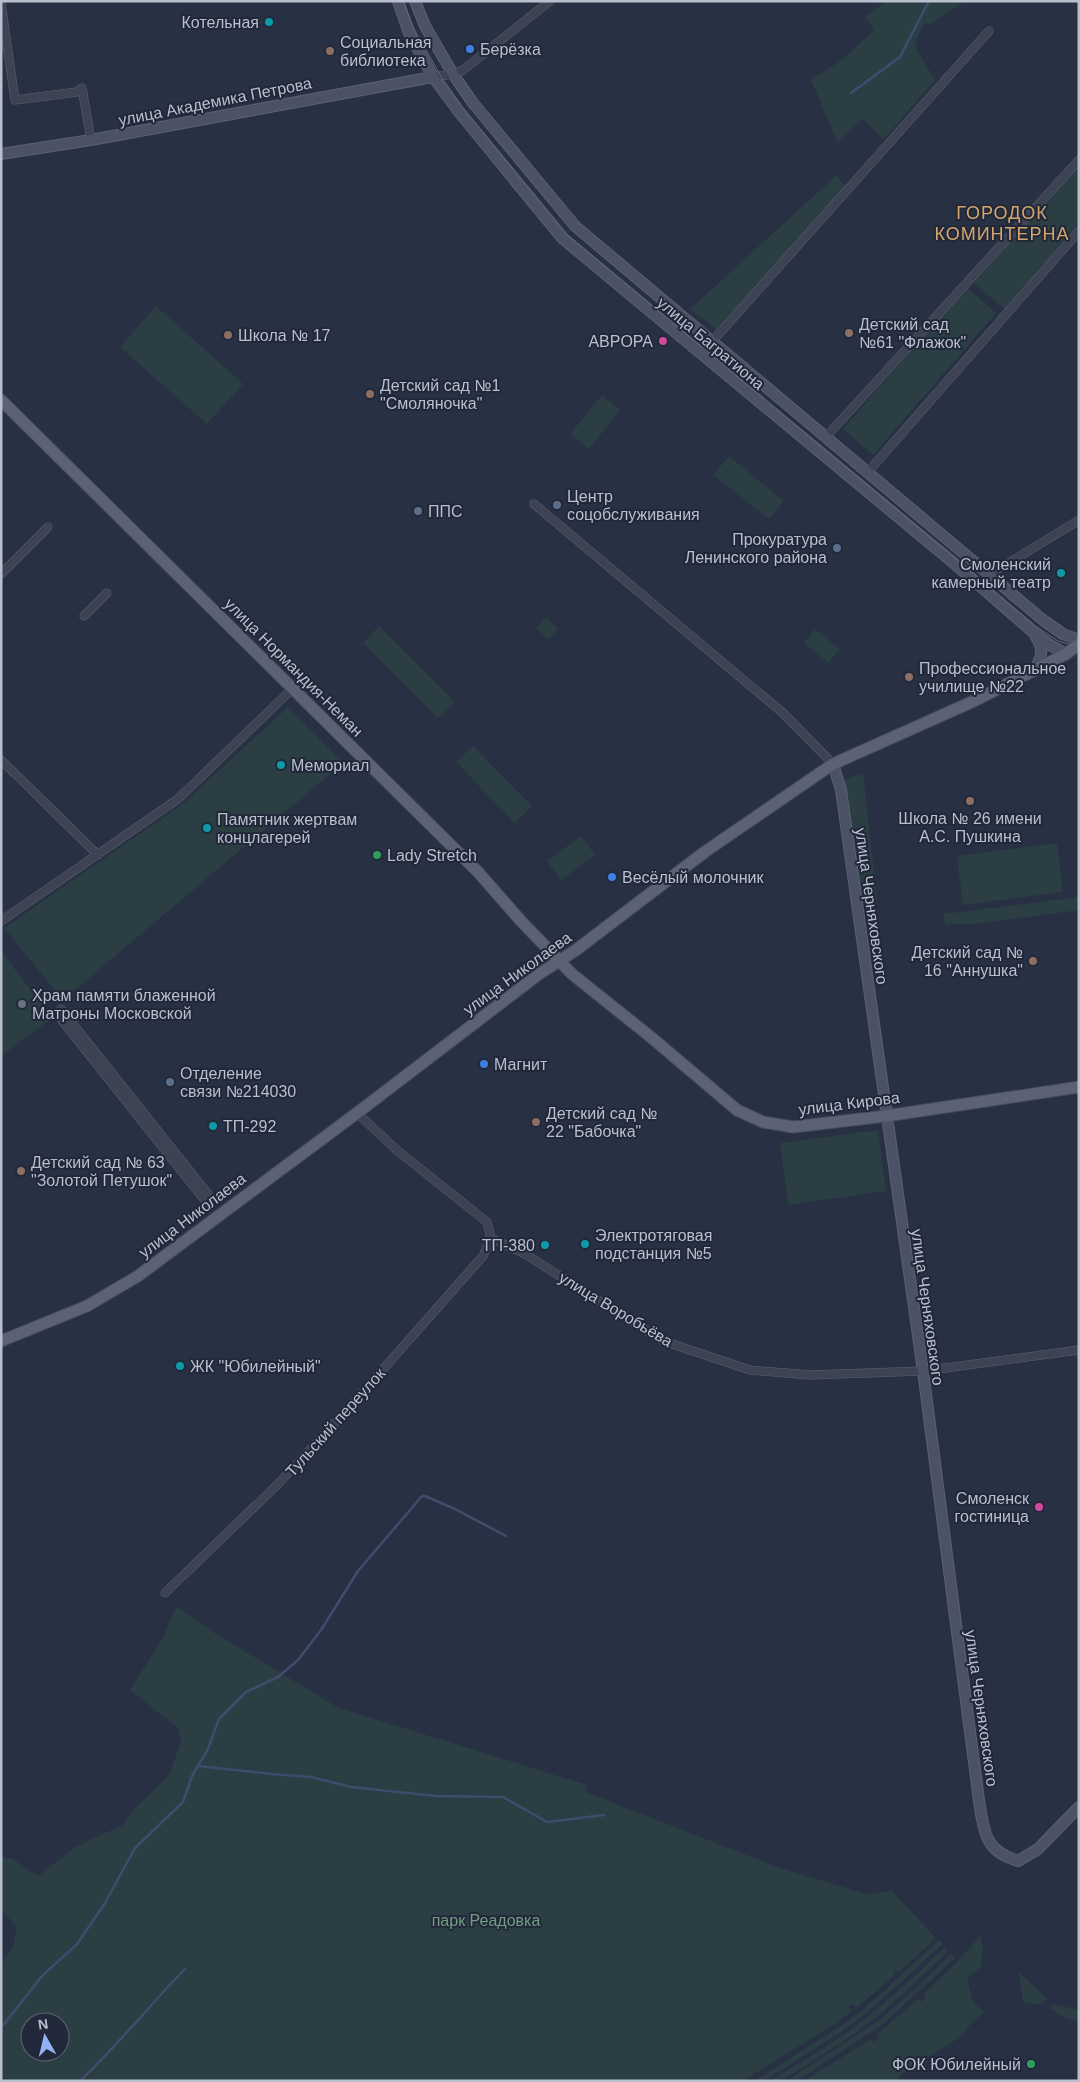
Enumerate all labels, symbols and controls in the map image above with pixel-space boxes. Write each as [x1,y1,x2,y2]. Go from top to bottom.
place label: Котельная [182,14,259,31]
marker: Котельная [263,16,275,28]
place label: Социальная библиотека [340,34,432,69]
place label: Берёзка [480,41,541,58]
marker: Берёзка [464,43,476,55]
marker: Социальная библиотека [324,45,336,57]
street label: улица Академика Петрова [117,74,313,129]
district label: ГОРОДОК КОМИНТЕРНА [934,203,1070,244]
street label: улица Багратиона [654,294,768,393]
place label: Детский сад №61 "Флажок" [859,316,966,351]
place label: Школа № 17 [238,327,331,344]
marker: Детский сад №61 "Флажок" [843,327,855,339]
marker: Школа № 17 [222,329,234,341]
place label: ABPOPA [588,333,653,350]
marker: ABPOPA [657,335,669,347]
place label: Детский сад №1 "Смоляночка" [380,377,501,412]
marker: Детский сад №1 "Смоляночка" [364,388,376,400]
place label: Центр соцобслуживания [567,488,700,523]
marker: Центр соцобслуживания [551,499,563,511]
place label: ППС [428,503,463,520]
marker: ППС [412,505,424,517]
place label: Прокуратура Ленинского района [685,531,827,566]
marker: Прокуратура Ленинского района [831,542,843,554]
place label: Смоленский камерный театр [931,556,1051,591]
marker: Смоленский камерный театр [1055,567,1067,579]
street label: улица Нормандия-Неман [221,595,366,740]
place label: Профессиональное училище №22 [919,660,1066,695]
marker: Профессиональное училище №22 [903,671,915,683]
place label: Мемориал [291,757,369,774]
marker: Мемориал [275,759,287,771]
marker: Школа № 26 имени А.С. Пушкина [964,795,976,807]
place label: Школа № 26 имени А.С. Пушкина [898,810,1042,845]
place label: Памятник жертвам концлагерей [217,811,357,846]
marker: Памятник жертвам концлагерей [201,822,213,834]
street label: улица Черняховского [852,827,891,986]
place label: Lady Stretch [387,847,477,864]
marker: Lady Stretch [371,849,383,861]
place label: Весёлый молочник [622,869,764,886]
marker: Весёлый молочник [606,871,618,883]
street label: улица Николаева [460,929,575,1018]
place label: Детский сад № 16 "Аннушка" [911,944,1023,979]
marker: Детский сад № 16 "Аннушка" [1027,955,1039,967]
place label: Храм памяти блаженной Матроны Московской [32,987,216,1022]
marker: Храм памяти блаженной Матроны Московской [16,998,28,1010]
place label: Магнит [494,1056,548,1073]
marker: Магнит [478,1058,490,1070]
place label: Отделение связи №214030 [180,1065,296,1100]
marker: Отделение связи №214030 [164,1076,176,1088]
street label: улица Кирова [798,1089,901,1118]
place label: Детский сад № 22 "Бабочка" [546,1105,658,1140]
marker: Детский сад № 22 "Бабочка" [530,1116,542,1128]
place label: ТП-292 [223,1118,276,1135]
marker: ТП-292 [207,1120,219,1132]
place label: Детский сад № 63 "Золотой Петушок" [31,1154,172,1189]
marker: Детский сад № 63 "Золотой Петушок" [15,1165,27,1177]
street label: улица Николаева [136,1170,249,1261]
place label: Электротяговая подстанция №5 [595,1227,712,1262]
street label: улица Черняховского [908,1228,947,1387]
place label: ТП-380 [482,1237,535,1254]
marker: Электротяговая подстанция №5 [579,1238,591,1250]
marker: ТП-380 [539,1239,551,1251]
street label: улица Воробьёва [556,1269,676,1350]
place label: ЖК "Юбилейный" [190,1358,321,1375]
marker: ЖК "Юбилейный" [174,1360,186,1372]
street label: Тульский переулок [282,1364,389,1480]
place label: Смоленск гостиница [955,1490,1030,1525]
marker: Смоленск гостиница [1033,1501,1045,1513]
street label: улица Черняховского [962,1629,1001,1788]
park label: парк Реадовка [432,1912,540,1929]
north arrow [20,2012,70,2062]
text: N [37,2015,49,2033]
place label: ФОК Юбилейный [892,2056,1021,2073]
marker: ФОК Юбилейный [1025,2058,1037,2070]

